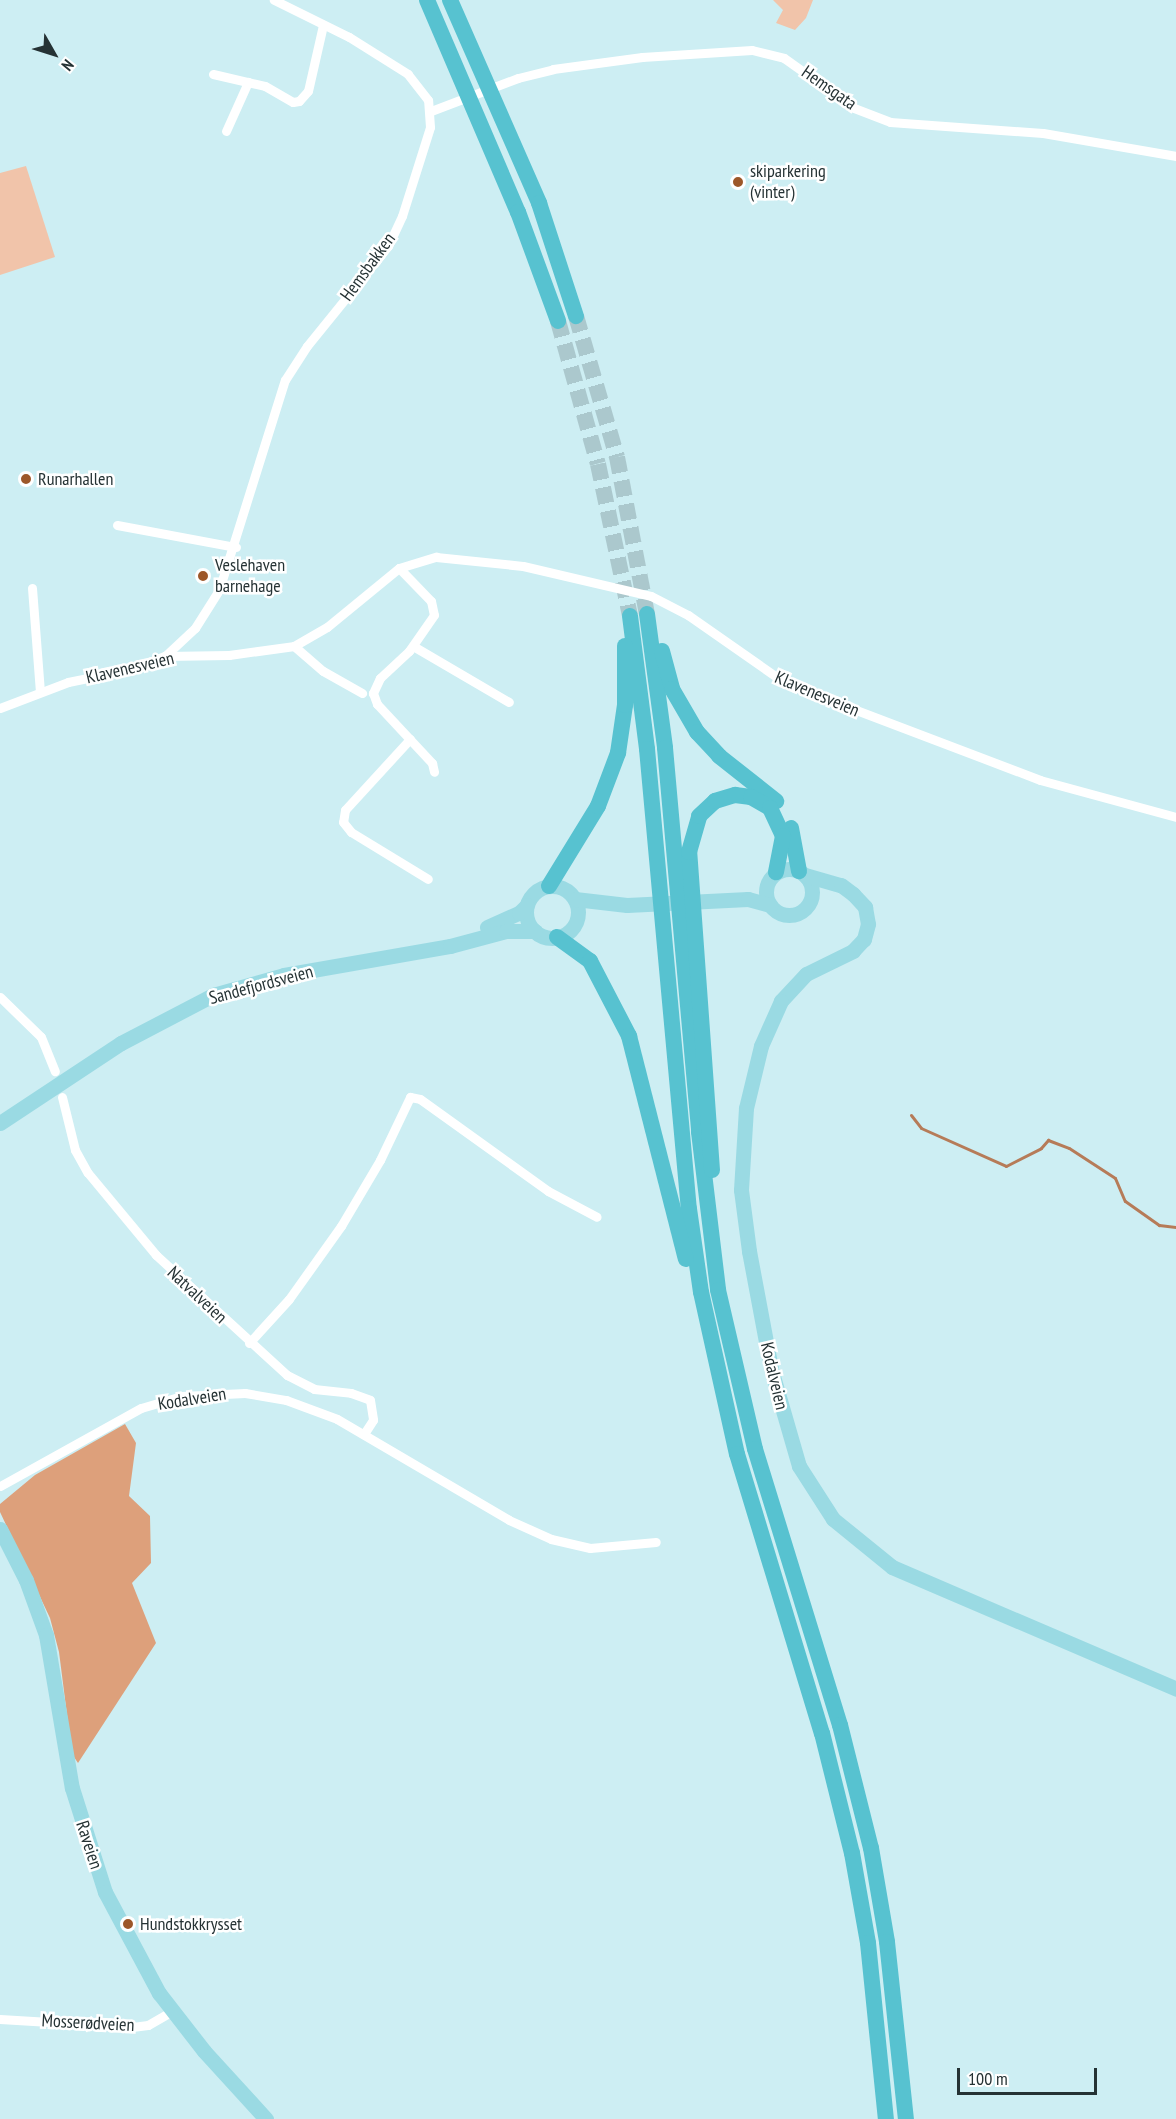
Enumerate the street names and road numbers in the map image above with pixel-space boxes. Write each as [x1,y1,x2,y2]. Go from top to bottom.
street label: Hemsgata [797,61,861,115]
street label: Hemsbakken [336,229,400,305]
street label: Klavenesveien [84,647,176,689]
street label: Klavenesveien [771,667,863,721]
street label: Sandefjordsveien [207,961,315,1009]
street label: Natvalveien [163,1262,231,1328]
street label: Kodalveien [756,1340,792,1412]
street label: Kodalveien [156,1383,228,1415]
street label: Raveien [71,1818,107,1872]
street label: Mosserødveien [41,2010,135,2036]

